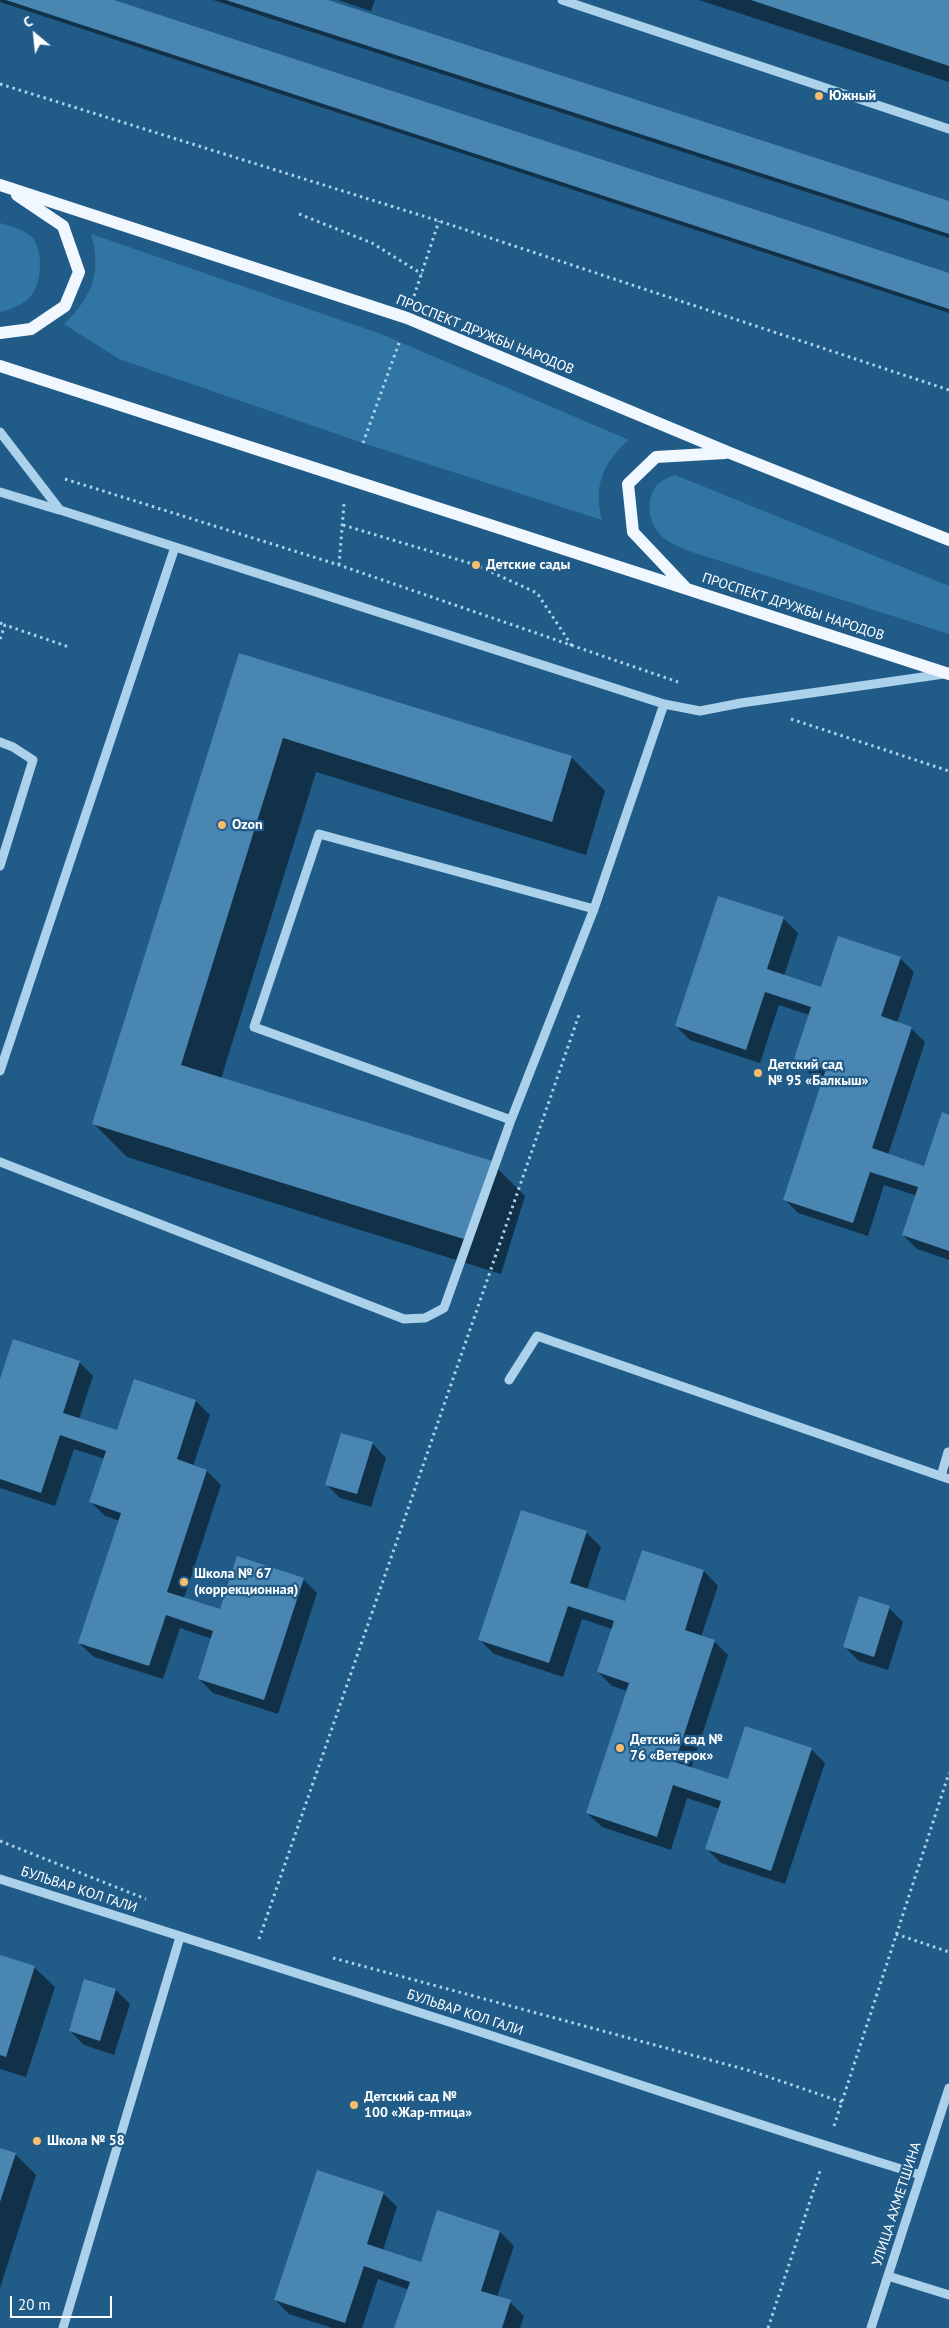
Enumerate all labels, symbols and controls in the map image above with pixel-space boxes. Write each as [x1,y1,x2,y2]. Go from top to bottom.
north arrow [10,10,60,60]
text: С [20,12,36,32]
place label: Южный [829,88,876,104]
marker: Южный [813,90,825,102]
street label: ПРОСПЕКТ ДРУЖБЫ НАРОДОВ [394,292,576,378]
place label: Детские сады [486,557,570,573]
marker: Детские сады [470,559,482,571]
street label: ПРОСПЕКТ ДРУЖБЫ НАРОДОВ [700,570,886,644]
place label: Ozon [232,817,263,833]
marker: Ozon [216,819,228,831]
place label: Детский сад № 95 «Балкыш» [768,1057,868,1090]
marker: Детский сад № 95 «Балкыш» [752,1067,764,1079]
place label: Школа № 67 (коррекционная) [194,1566,298,1598]
marker: Школа № 67 (коррекционная) [178,1576,190,1588]
place label: Детский сад № 76 «Ветерок» [630,1732,723,1764]
marker: Детский сад № 76 «Ветерок» [614,1742,626,1754]
street label: БУЛЬВАР КОЛ ГАЛИ [19,1863,139,1917]
street label: БУЛЬВАР КОЛ ГАЛИ [405,1986,525,2040]
place label: Детский сад № 100 «Жар-птица» [364,2089,472,2122]
marker: Детский сад № 100 «Жар-птица» [348,2099,360,2111]
place label: Школа № 58 [47,2133,125,2149]
marker: Школа № 58 [31,2135,43,2147]
street label: УЛИЦА АХМЕТШИНА [869,2140,925,2268]
scale bar [12,2286,115,2318]
text: 20 m [18,2295,51,2314]

